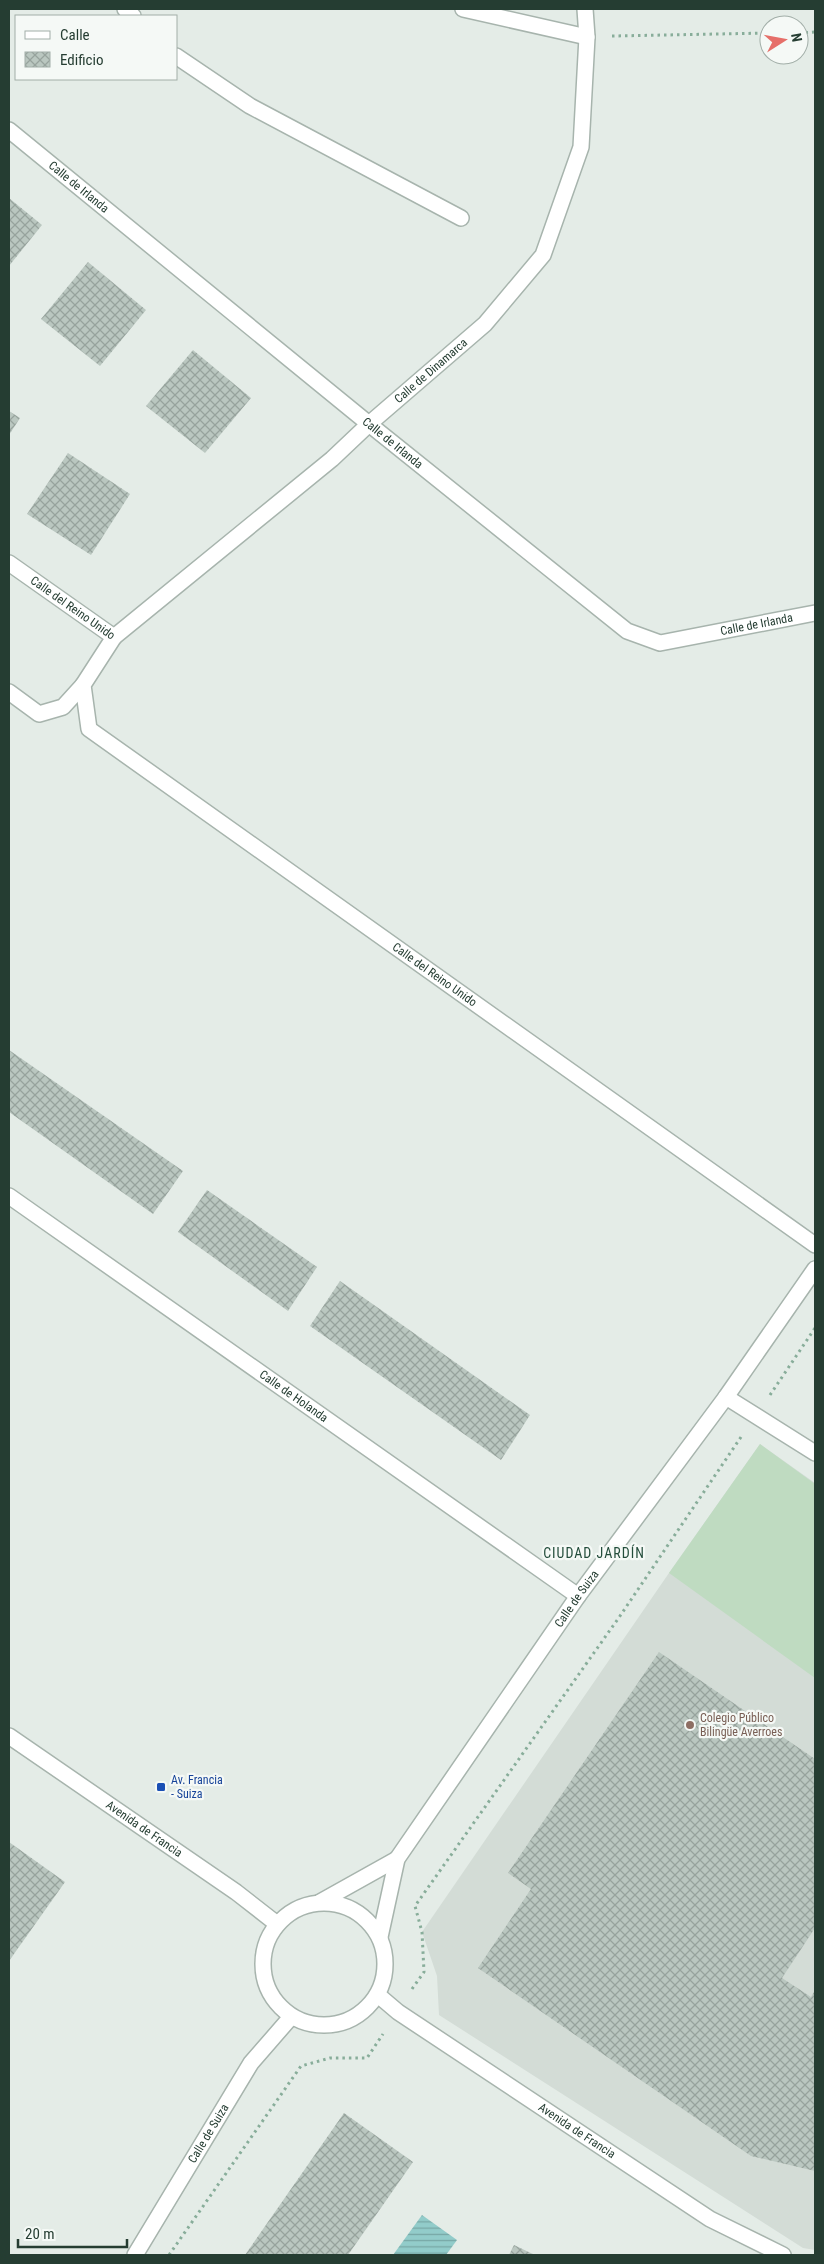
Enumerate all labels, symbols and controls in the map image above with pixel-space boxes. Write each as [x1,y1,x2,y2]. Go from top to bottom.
legend [15,15,178,80]
north arrow [759,15,809,65]
text: Calle [60,26,90,44]
text: N [788,32,805,43]
text: Edificio [60,51,103,69]
street label: Calle de Irlanda [46,158,112,216]
street label: Calle de Dinamarca [392,335,470,406]
street label: Calle de Irlanda [359,414,426,472]
street label: Calle del Reino Unido [28,573,118,643]
street label: Calle de Irlanda [719,610,794,638]
street label: Calle del Reino Unido [390,940,480,1009]
street label: Calle de Holanda [257,1367,331,1425]
district label: CIUDAD JARDÍN [543,1544,645,1561]
street label: Calle de Suiza [552,1567,602,1630]
place label: Colegio Público Bilingüe Averroes [700,1711,782,1739]
marker: Colegio Público Bilingüe Averroes [684,1719,696,1731]
place label: Av. Francia - Suiza [171,1773,223,1801]
marker: Av. Francia - Suiza [155,1781,167,1793]
street label: Avenida de Francia [103,1798,185,1860]
street label: Avenida de Francia [536,2100,618,2161]
street label: Calle de Suiza [185,2101,232,2166]
scale bar [18,2216,126,2248]
text: 20 m [25,2225,55,2243]

